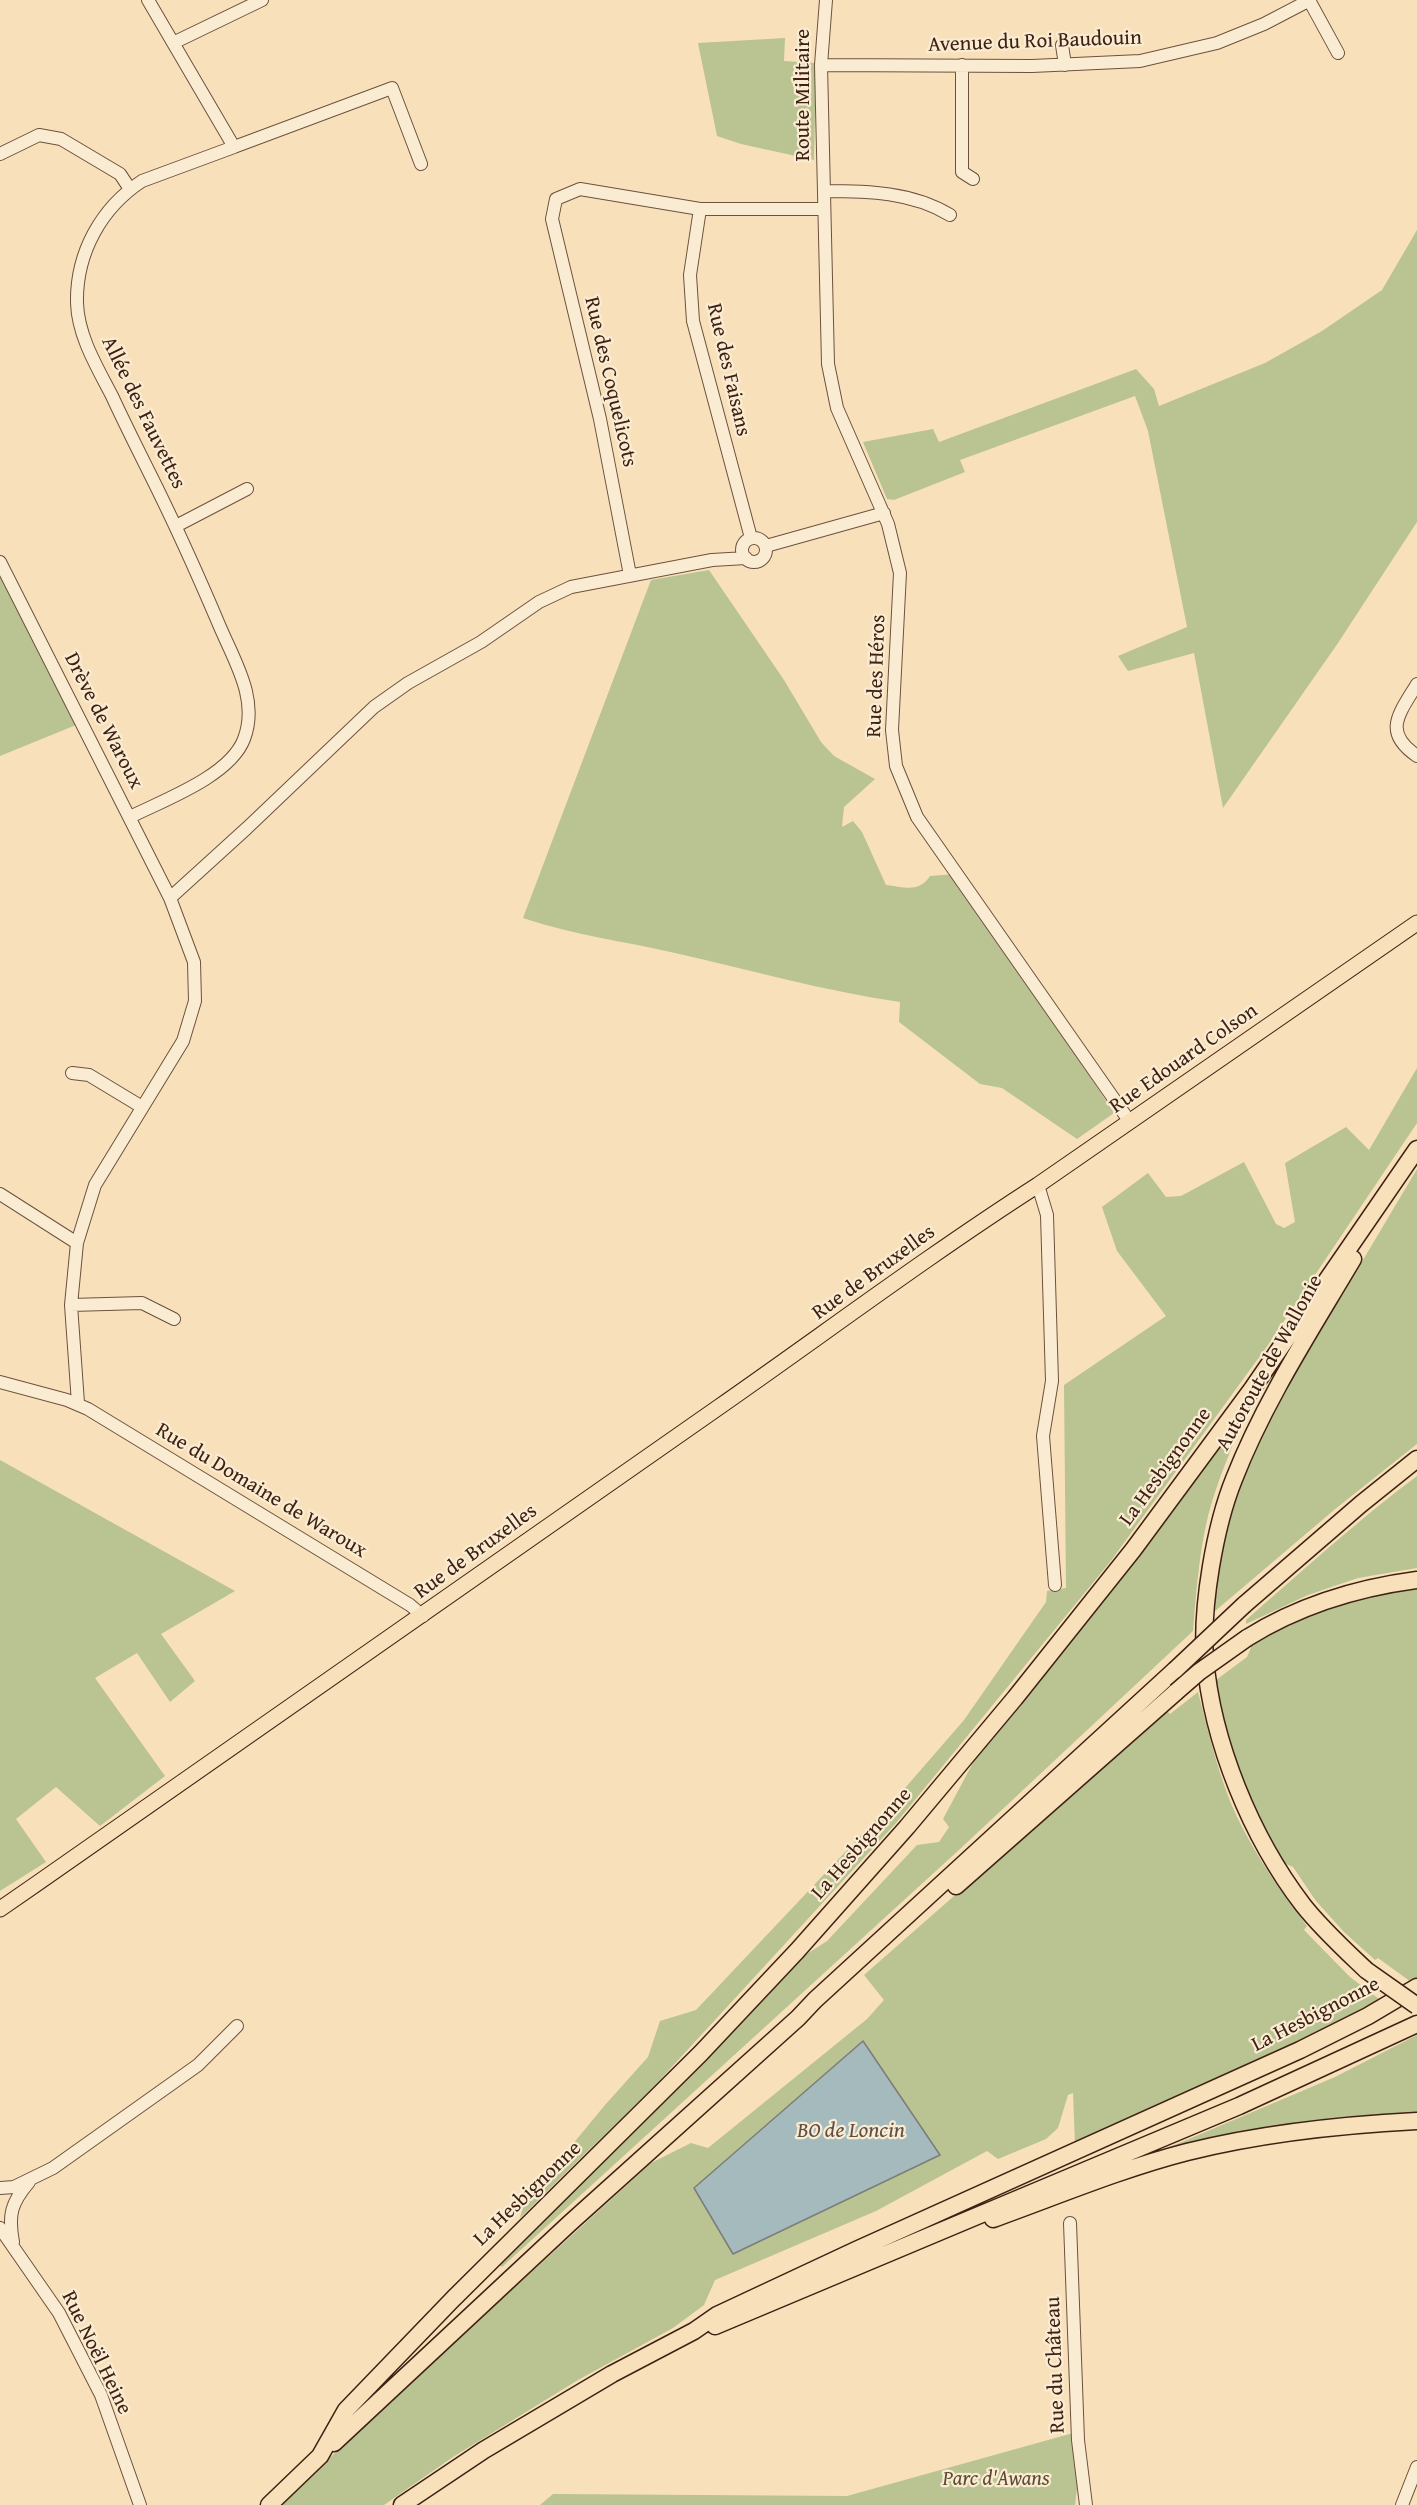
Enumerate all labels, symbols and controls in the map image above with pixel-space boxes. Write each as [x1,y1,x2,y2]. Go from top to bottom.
street label: Avenue du Roi Baudouin [928,26,1142,58]
street label: Route Militaire [791,29,817,161]
street label: Rue des Coquelicots [578,294,642,470]
street label: Rue des Faisans [700,301,756,439]
street label: Allée des Fauvettes [95,333,191,493]
street label: Rue des Héros [862,614,892,738]
street label: Drève de Waroux [58,649,148,793]
street label: Rue Edouard Colson [1105,999,1263,1119]
street label: Rue de Bruxelles [808,1220,940,1326]
street label: Autoroute de Wallonie [1211,1271,1329,1455]
street label: La Hesbignonne [1115,1403,1217,1531]
street label: Rue du Domaine de Waroux [151,1418,371,1564]
street label: Rue de Bruxelles [410,1499,542,1605]
street label: La Hesbignonne [807,1783,917,1905]
street label: La Hesbignonne [1248,1972,1384,2058]
water label: BO de Loncin [797,2118,905,2144]
street label: La Hesbignonne [469,2136,587,2252]
street label: Rue Noël Heine [55,2287,137,2419]
street label: Rue du Château [1041,2296,1071,2434]
park label: Parc d'Awans [942,2467,1050,2493]

